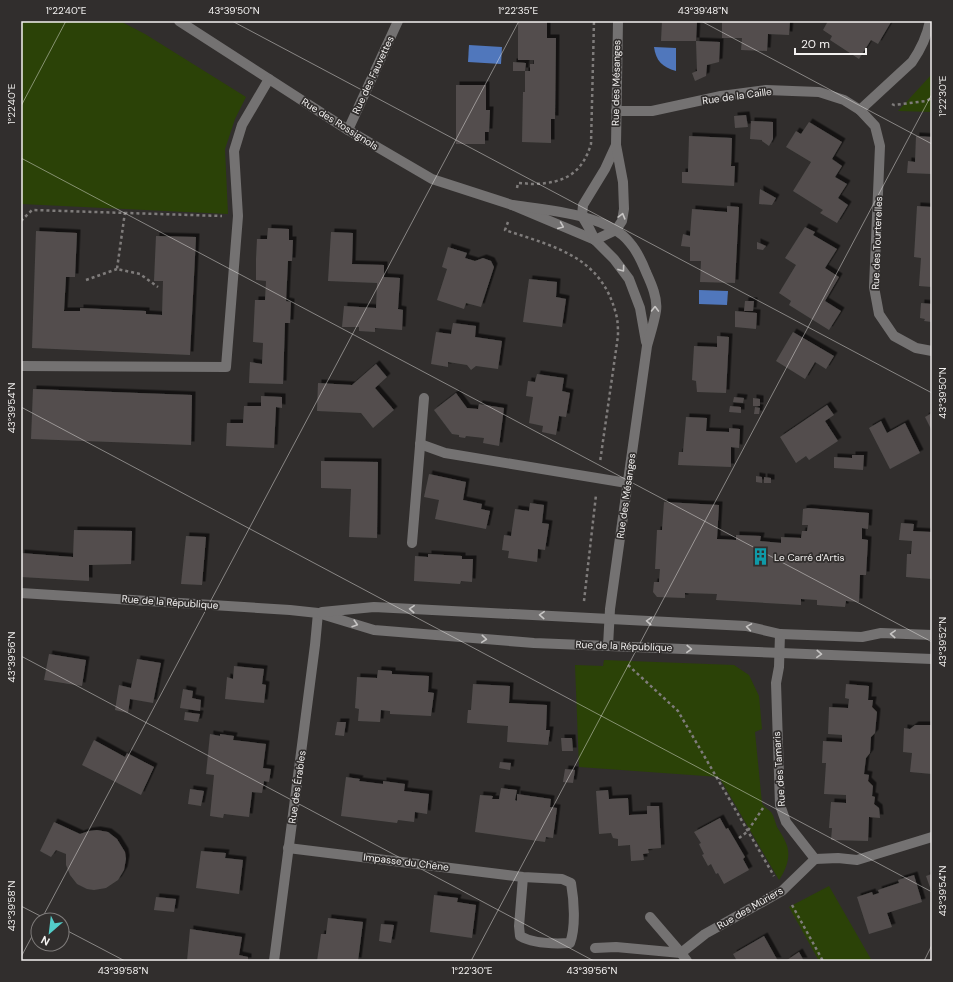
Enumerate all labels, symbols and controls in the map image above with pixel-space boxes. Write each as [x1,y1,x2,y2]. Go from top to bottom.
text: 1°22'40"E [46,4,87,17]
text: 43°39'50"N [208,4,260,17]
text: 1°22'35"E [498,4,538,17]
text: 43°39'48"N [678,4,728,17]
scale bar [795,30,866,56]
street label: Rue des Fauvettes [349,34,397,116]
text: 20 m [801,36,830,52]
street label: Rue des Mésanges [609,40,623,126]
text: 1°22'30"E [936,75,949,116]
text: 1°22'40"E [5,83,18,124]
street label: Rue de la Caille [701,85,773,107]
street label: Rue des Rossignols [299,95,381,153]
street label: Rue des Tourterelles [869,196,885,290]
one-way arrow [617,213,626,220]
one-way arrow [557,221,565,229]
one-way arrow [617,264,624,271]
one-way arrow [651,305,659,311]
text: 43°39'50"N [936,367,949,419]
text: 43°39'54"N [5,383,18,433]
street label: Rue des Mésanges [614,453,638,539]
building icon: Le Carré d'Artis [751,547,771,567]
place label: Le Carré d'Artis [774,551,845,564]
street label: Rue de la République [121,592,219,612]
one-way arrow [409,604,415,613]
one-way arrow [539,611,545,619]
one-way arrow [646,617,652,625]
text: 43°39'52"N [936,617,949,667]
one-way arrow [352,619,359,628]
one-way arrow [745,623,752,632]
one-way arrow [890,629,896,638]
text: 43°39'56"N [5,632,18,682]
one-way arrow [481,634,487,643]
street label: Rue de la République [575,638,673,654]
one-way arrow [686,644,692,653]
one-way arrow [816,650,822,658]
street label: Rue des Tamaris [770,731,788,807]
street label: Rue des Érables [285,750,309,824]
street label: Impasse du Chêne [363,850,450,874]
text: 43°39'54"N [936,866,949,916]
text: 43°39'58"N [5,881,18,931]
street label: Rue des Mûriers [715,884,785,932]
north arrow [30,912,70,952]
text: N [38,933,52,949]
text: 43°39'58"N [98,964,148,977]
text: 1°22'30"E [452,964,493,977]
text: 43°39'56"N [567,964,617,977]

